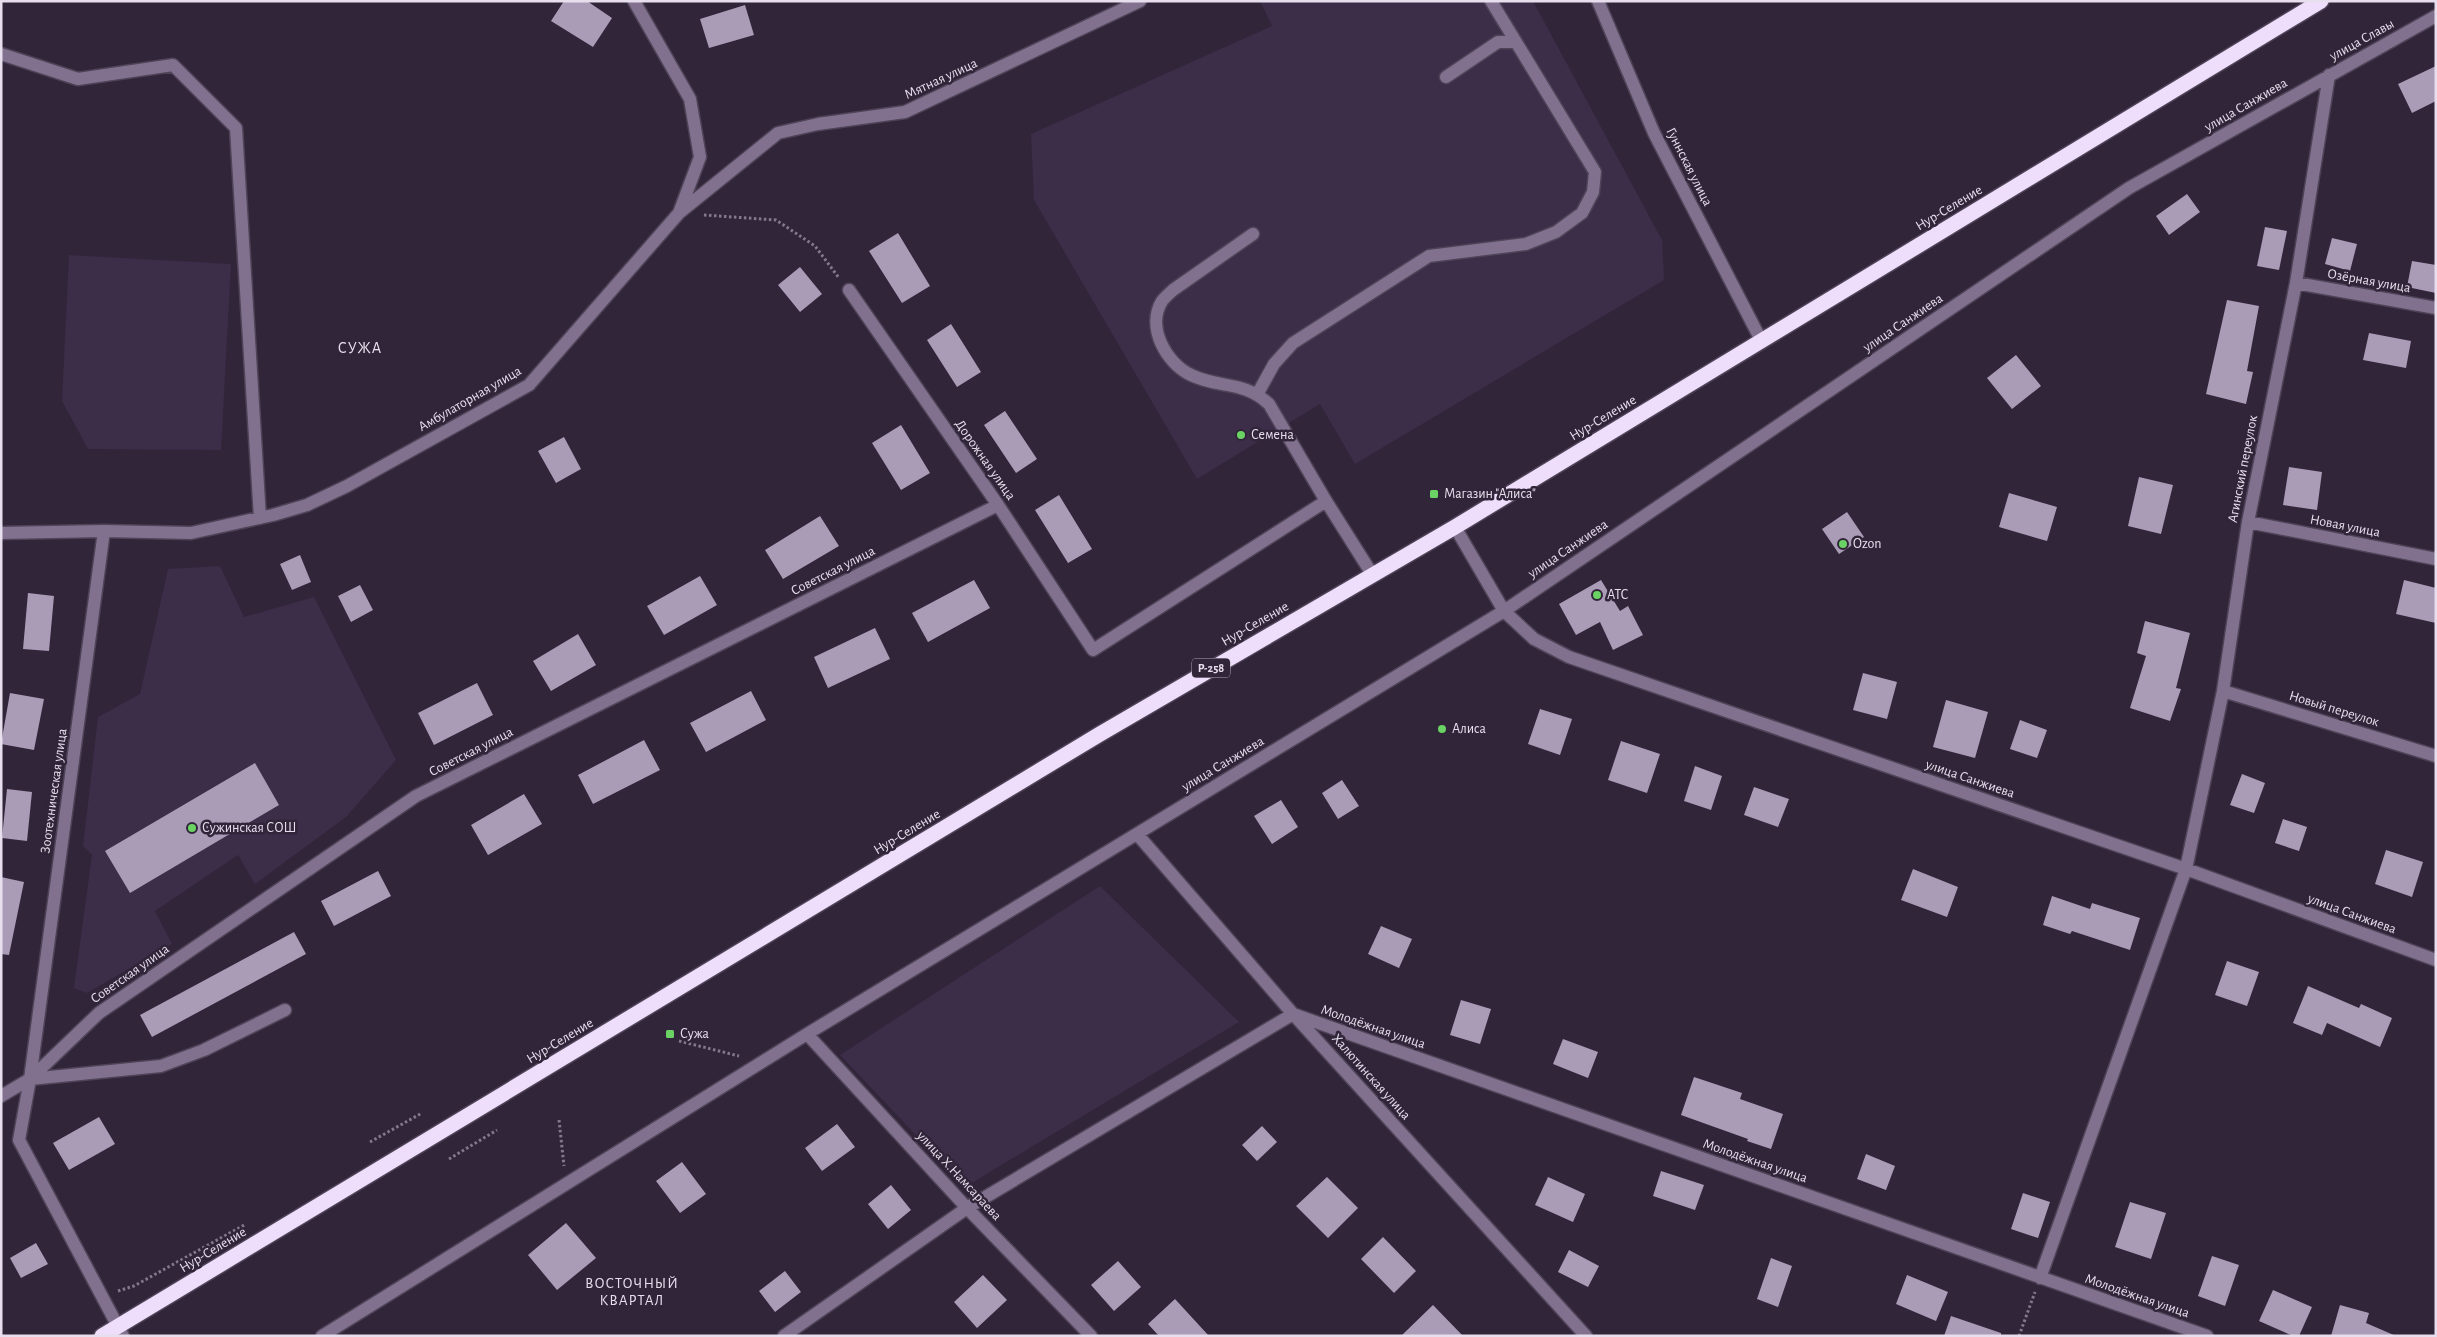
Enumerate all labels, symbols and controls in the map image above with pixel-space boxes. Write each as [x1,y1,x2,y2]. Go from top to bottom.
street label: улица Славы [2327,17,2397,64]
street label: Мятная улица [902,56,980,102]
street label: улица Санжиева [2201,75,2290,135]
street label: Гуннская улица [1663,126,1715,209]
street label: Нур-Селение [1913,183,1985,233]
street label: Озёрная улица [2326,267,2412,295]
street label: улица Санжиева [1860,291,1946,355]
district label: СУЖА [338,340,382,356]
street label: Амбулаторная улица [416,364,524,434]
street label: Нур-Селение [1567,393,1639,443]
street label: Агинский переулок [2226,414,2260,524]
street label: Дорожная улица [952,417,1018,503]
place label: Семена [1251,428,1295,442]
marker: Семена [1235,429,1247,441]
place label: Магазин "Алиса" [1444,487,1536,501]
marker: Магазин "Алиса" [1428,488,1440,500]
street label: Новая улица [2309,512,2382,540]
street label: улица Санжиева [1525,517,1611,581]
place label: Ozon [1853,537,1881,551]
marker: Ozon [1837,538,1849,550]
street label: Советская улица [789,544,878,598]
place label: АТС [1607,588,1628,602]
marker: АТС [1591,589,1603,601]
street label: Нур-Селение [1219,599,1291,649]
road number: Р-258 [1192,658,1230,678]
street label: Новый переулок [2287,689,2381,730]
place label: Алиса [1452,722,1487,736]
marker: Алиса [1436,723,1448,735]
street label: Советская улица [427,725,516,779]
street label: Зоотехническая улица [38,727,70,854]
street label: улица Санжиева [1179,734,1267,794]
street label: улица Санжиева [1923,757,2017,801]
street label: Нур-Селение [871,807,943,857]
place label: Сужинская СОШ [202,821,297,835]
marker: Сужинская СОШ [186,822,198,834]
street label: улица Санжиева [2305,891,2399,937]
street label: Советская улица [88,941,172,1006]
street label: Молодёжная улица [1319,1003,1428,1052]
street label: Нур-Селение [524,1016,596,1066]
place label: Сужа [680,1027,709,1041]
marker: Сужа [664,1028,676,1040]
street label: Халютинская улица [1329,1031,1413,1123]
street label: улица Х.Намсараева [913,1128,1004,1224]
street label: Молодёжная улица [1701,1137,1810,1186]
street label: Нур-Селение [177,1225,249,1275]
street label: Молодёжная улица [2083,1272,2192,1321]
district label: ВОСТОЧНЫЙ КВАРТАЛ [585,1276,679,1308]

